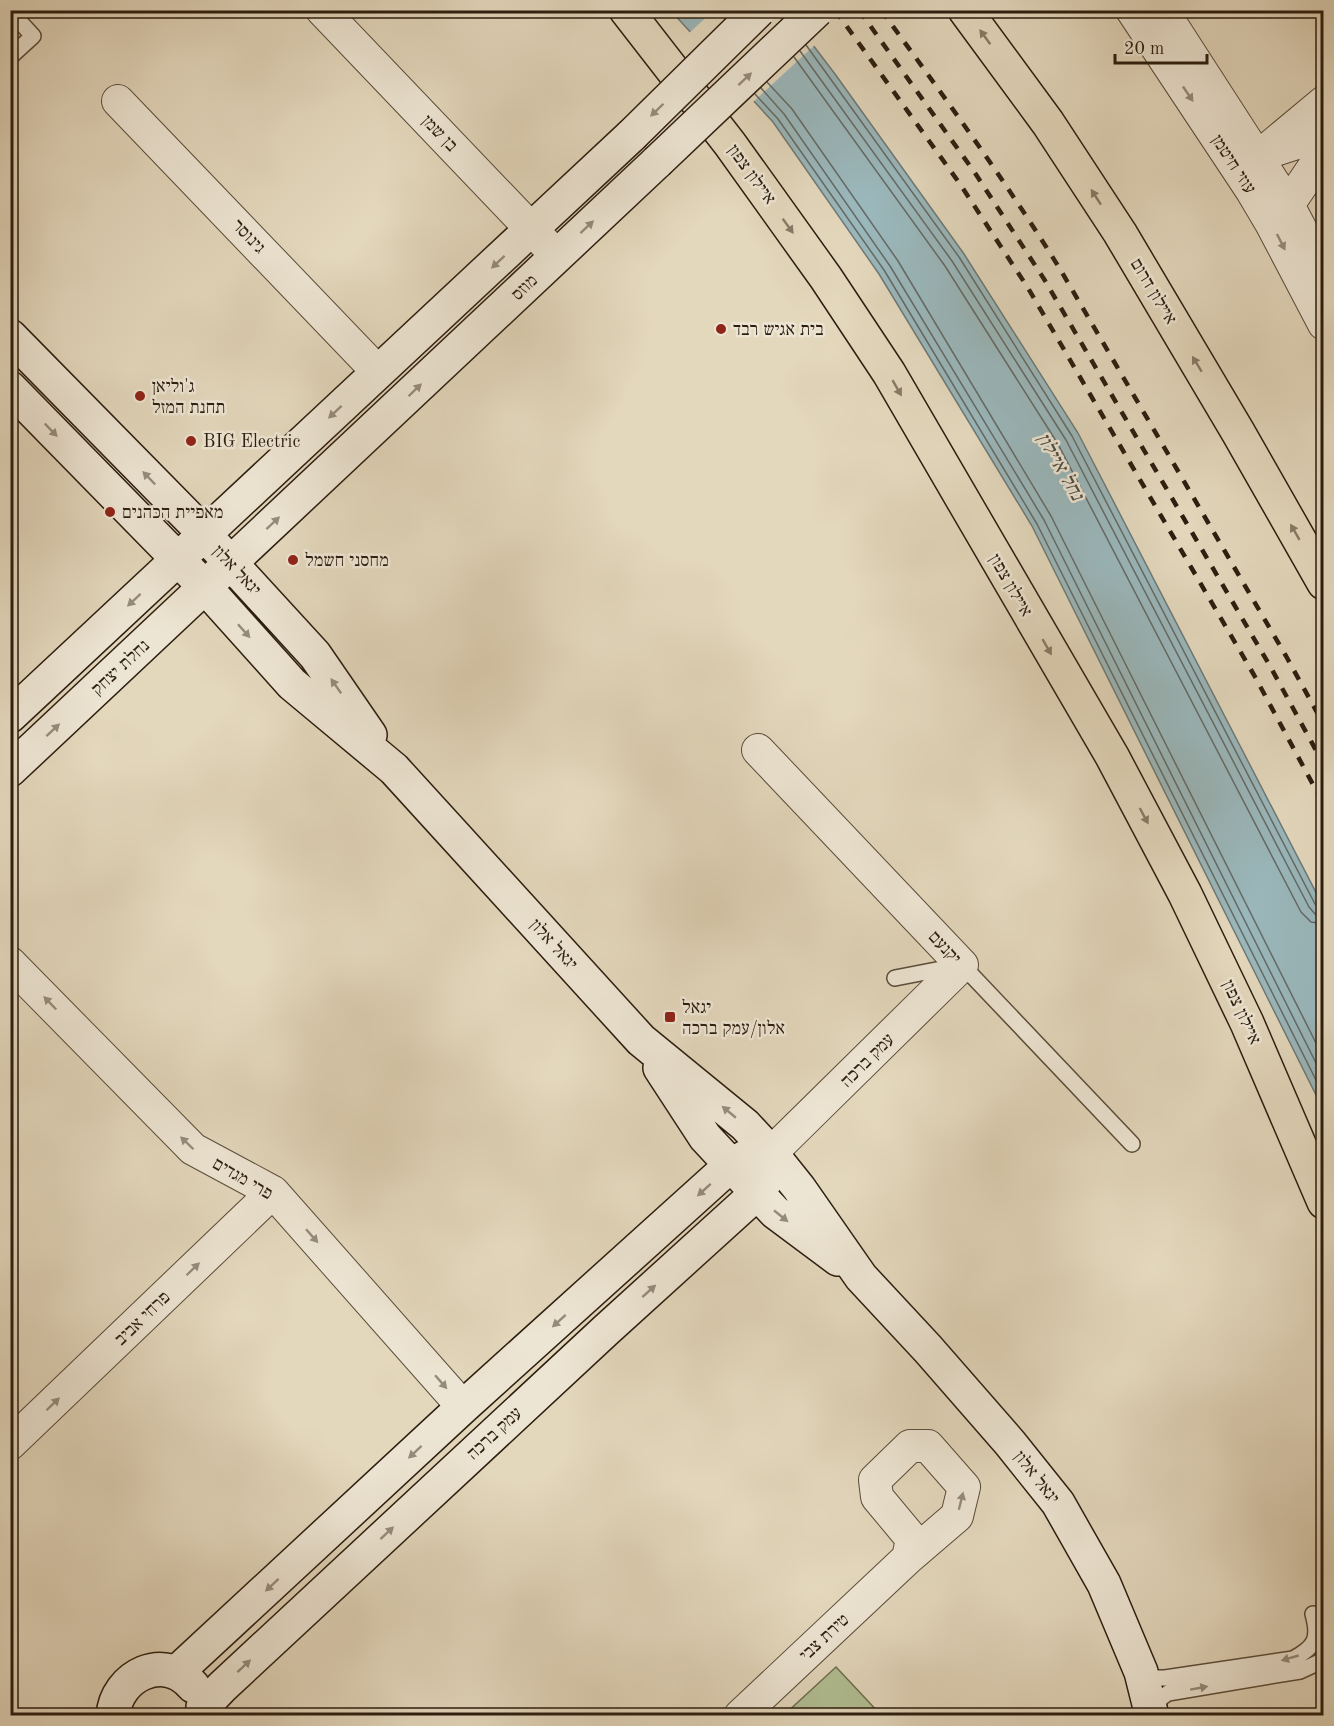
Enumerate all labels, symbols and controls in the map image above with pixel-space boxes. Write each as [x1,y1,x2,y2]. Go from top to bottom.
scale bar [1115,27,1206,65]
one-way arrow [979,29,991,45]
text: 20 m [1124,40,1164,58]
one-way arrow [737,72,751,86]
one-way arrow [1182,86,1193,102]
one-way arrow [650,103,665,117]
street label: בן שמן [418,112,461,156]
street label: עוזי חיטמן [1208,132,1259,197]
street label: איילון צפון [724,141,780,208]
one-way arrow [1091,188,1102,205]
street label: גינוסר [228,216,269,257]
one-way arrow [782,218,794,233]
one-way arrow [580,221,594,235]
one-way arrow [1276,234,1286,251]
one-way arrow [491,254,505,268]
street label: איילון דרום [1127,255,1181,328]
street label: מוזס [508,271,541,304]
place label: בית אגיש רבד [733,321,824,339]
marker: בית אגיש רבד [714,322,728,336]
one-way arrow [1192,356,1203,372]
place label: ג'וליאן תחנת המזל [152,377,226,417]
one-way arrow [892,380,902,397]
one-way arrow [408,384,422,398]
marker: ג'וליאן תחנת המזל [133,389,147,403]
one-way arrow [328,405,343,419]
one-way arrow [44,423,58,437]
water label: נחל איילון [1032,429,1088,505]
place label: BIG Electric [203,433,300,451]
marker: BIG Electric [184,434,198,448]
one-way arrow [142,470,156,485]
place label: מאפיית הכהנים [122,504,223,522]
marker: מאפיית הכהנים [103,505,117,519]
one-way arrow [266,517,280,531]
one-way arrow [1290,524,1300,541]
street label: יגאל אלון [209,541,265,599]
place label: מחסני חשמל [305,551,389,570]
street label: איילון צפון [985,551,1036,620]
marker: מחסני חשמל [286,553,300,567]
one-way arrow [127,593,142,607]
one-way arrow [237,623,251,638]
street label: נחלת יצחק [88,636,153,699]
one-way arrow [1042,639,1053,655]
one-way arrow [331,678,342,695]
one-way arrow [45,724,60,737]
one-way arrow [1139,808,1149,825]
street label: יגאל אלון [526,915,581,974]
street label: יקנעם [925,928,964,968]
street label: איילון צפון [1218,977,1265,1047]
one-way arrow [43,996,57,1011]
place label: יגאל אלון/עמק ברכה [682,998,785,1038]
marker: יגאל אלון/עמק ברכה [663,1010,677,1024]
street label: עמק ברכה [837,1030,898,1091]
one-way arrow [722,1106,737,1119]
one-way arrow [180,1136,194,1150]
street label: פרי מגדים [209,1155,276,1203]
one-way arrow [697,1183,712,1196]
one-way arrow [774,1210,789,1222]
one-way arrow [305,1228,318,1243]
one-way arrow [186,1262,201,1276]
one-way arrow [641,1284,656,1298]
street label: פרחי אביב [112,1288,174,1349]
one-way arrow [552,1314,567,1328]
one-way arrow [434,1374,447,1389]
one-way arrow [45,1397,60,1411]
street label: עמק ברכה [464,1404,526,1463]
one-way arrow [407,1445,422,1459]
street label: יגאל אלון [1010,1447,1063,1507]
one-way arrow [956,1492,966,1511]
one-way arrow [379,1527,394,1540]
one-way arrow [265,1578,280,1592]
street label: טירת צבי [797,1611,853,1665]
one-way arrow [1281,1653,1299,1663]
one-way arrow [237,1659,252,1673]
one-way arrow [1189,1683,1208,1692]

